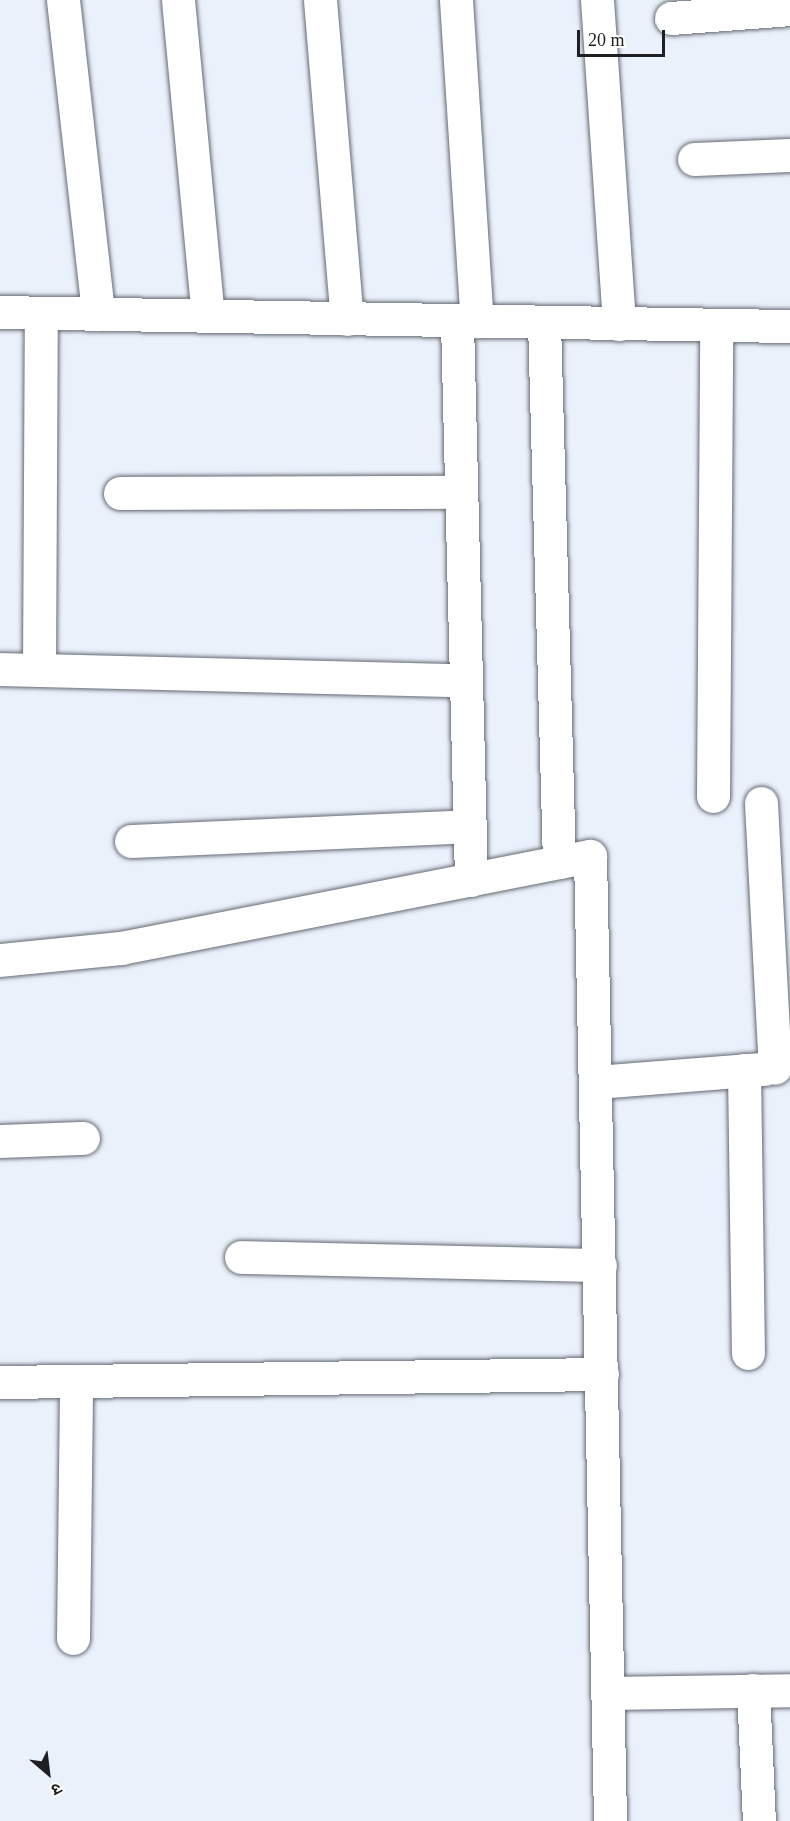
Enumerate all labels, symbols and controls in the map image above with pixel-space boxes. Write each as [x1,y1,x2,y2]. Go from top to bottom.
scale bar [580,18,668,56]
text: 20 m [588,30,625,50]
north arrow [18,1743,78,1803]
text: उ [49,1780,65,1799]

